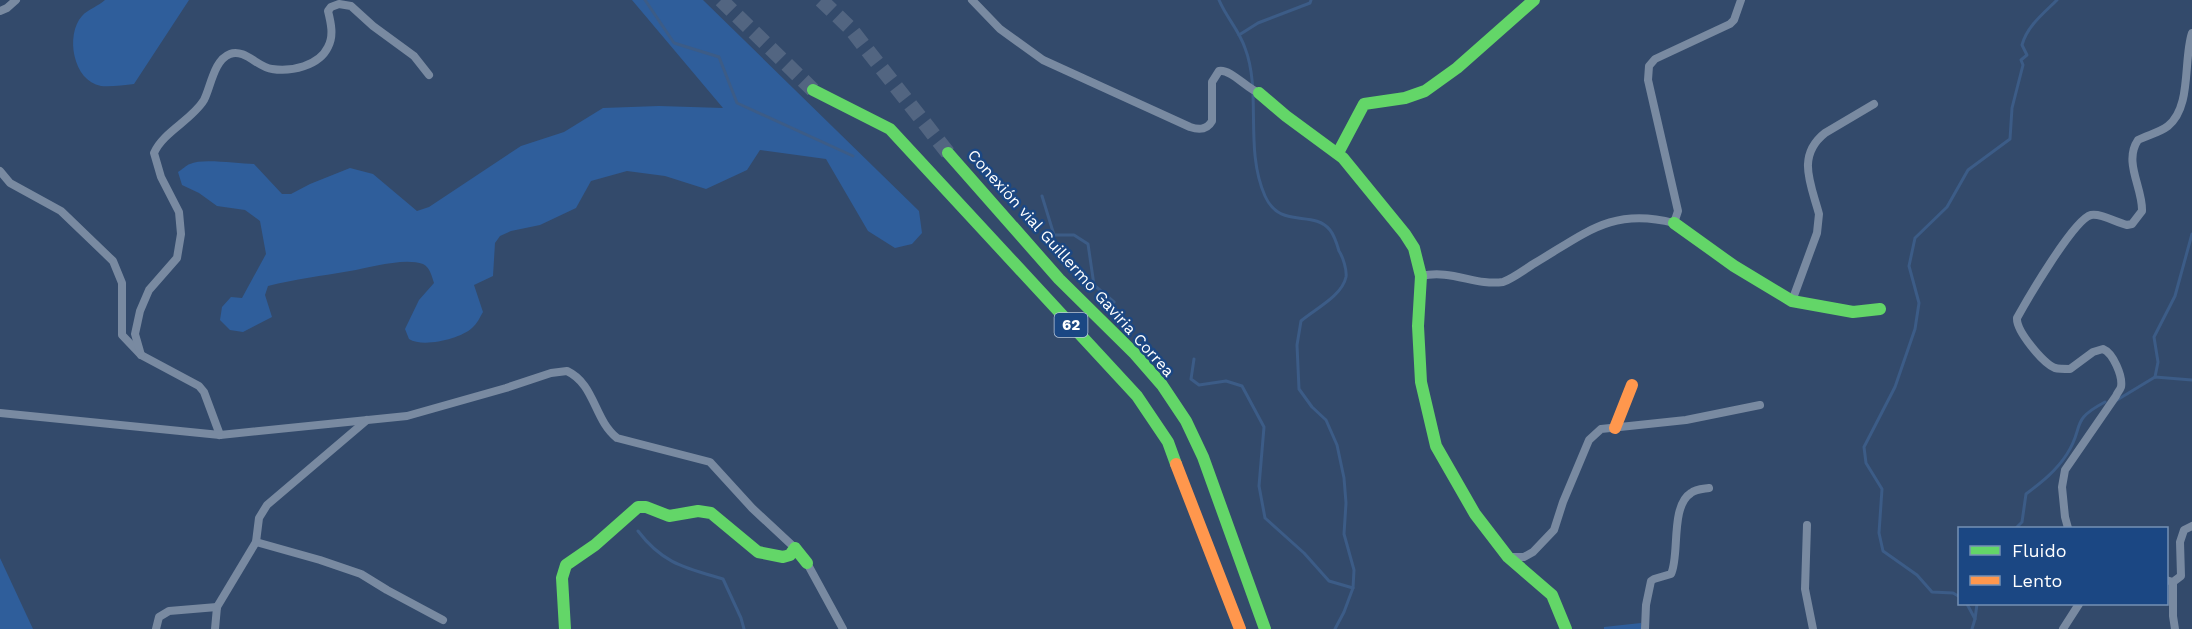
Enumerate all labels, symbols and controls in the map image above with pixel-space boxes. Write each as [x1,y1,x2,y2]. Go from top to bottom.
street label: Conexión vial Guillermo Gaviria Correa [964,145,1178,381]
road number: 62 [1054,313,1088,337]
legend [1958,527,2168,605]
text: Fluido [2012,540,2066,561]
text: Lento [2012,570,2062,591]

